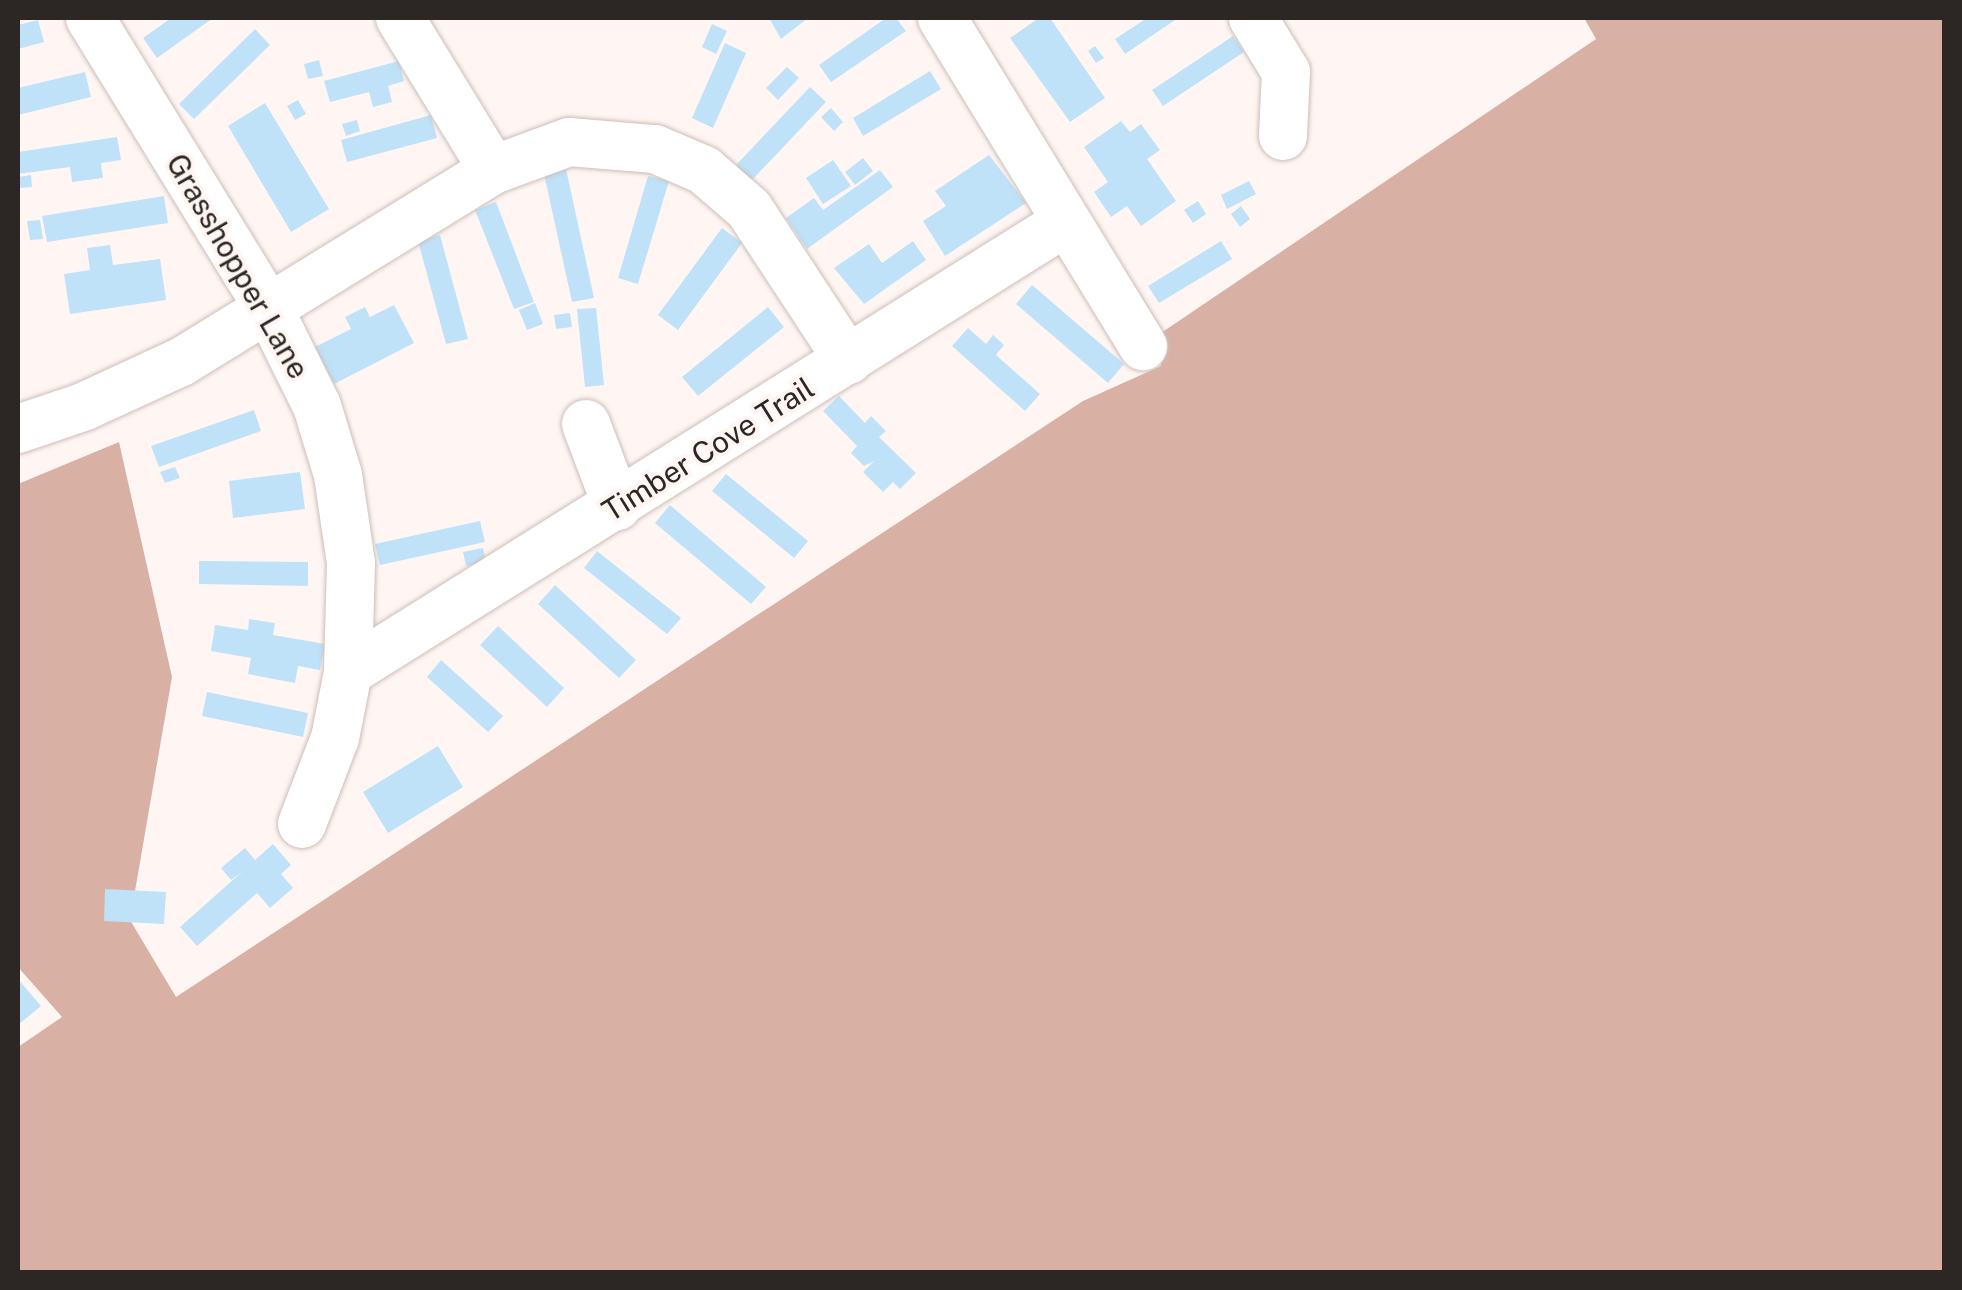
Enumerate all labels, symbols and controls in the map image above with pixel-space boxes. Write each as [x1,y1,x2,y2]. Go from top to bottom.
street label: Grasshopper Lane [159,147,317,385]
street label: Timber Cove Trail [595,369,821,529]

